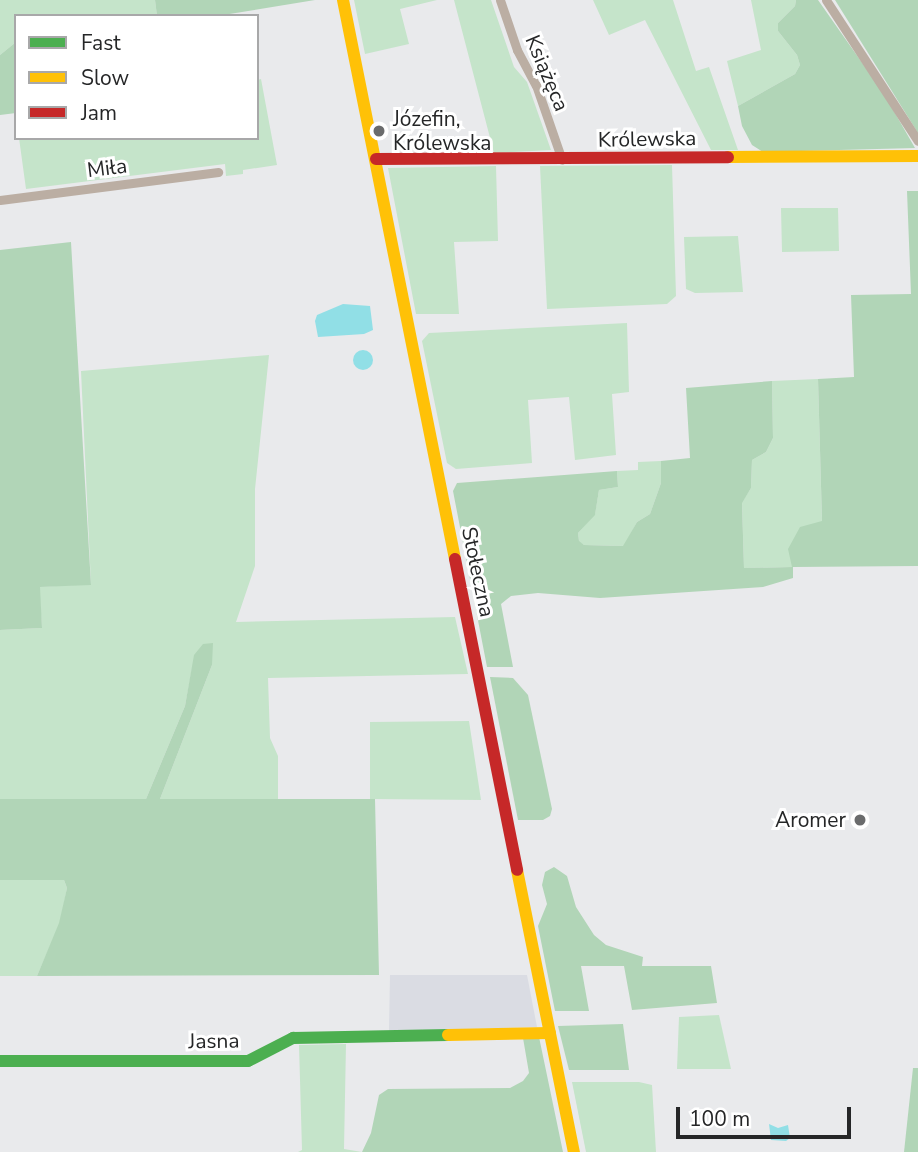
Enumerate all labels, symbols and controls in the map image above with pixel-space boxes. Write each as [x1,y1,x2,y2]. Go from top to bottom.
legend [14,14,259,140]
text: Fast [81,29,121,57]
street label: Książęca [520,31,574,115]
text: Slow [81,64,129,92]
text: Jam [81,99,117,127]
place label: Józefin, Królewska [393,106,491,156]
marker: Józefin, Królewska [371,123,387,139]
street label: Królewska [598,126,696,152]
street label: Miła [86,153,128,183]
street label: Stołeczna [456,525,500,619]
place label: Aromer [775,807,846,833]
marker: Aromer [852,812,868,828]
street label: Jasna [188,1028,240,1054]
scale bar [680,1092,855,1136]
text: 100 m [689,1105,750,1133]

